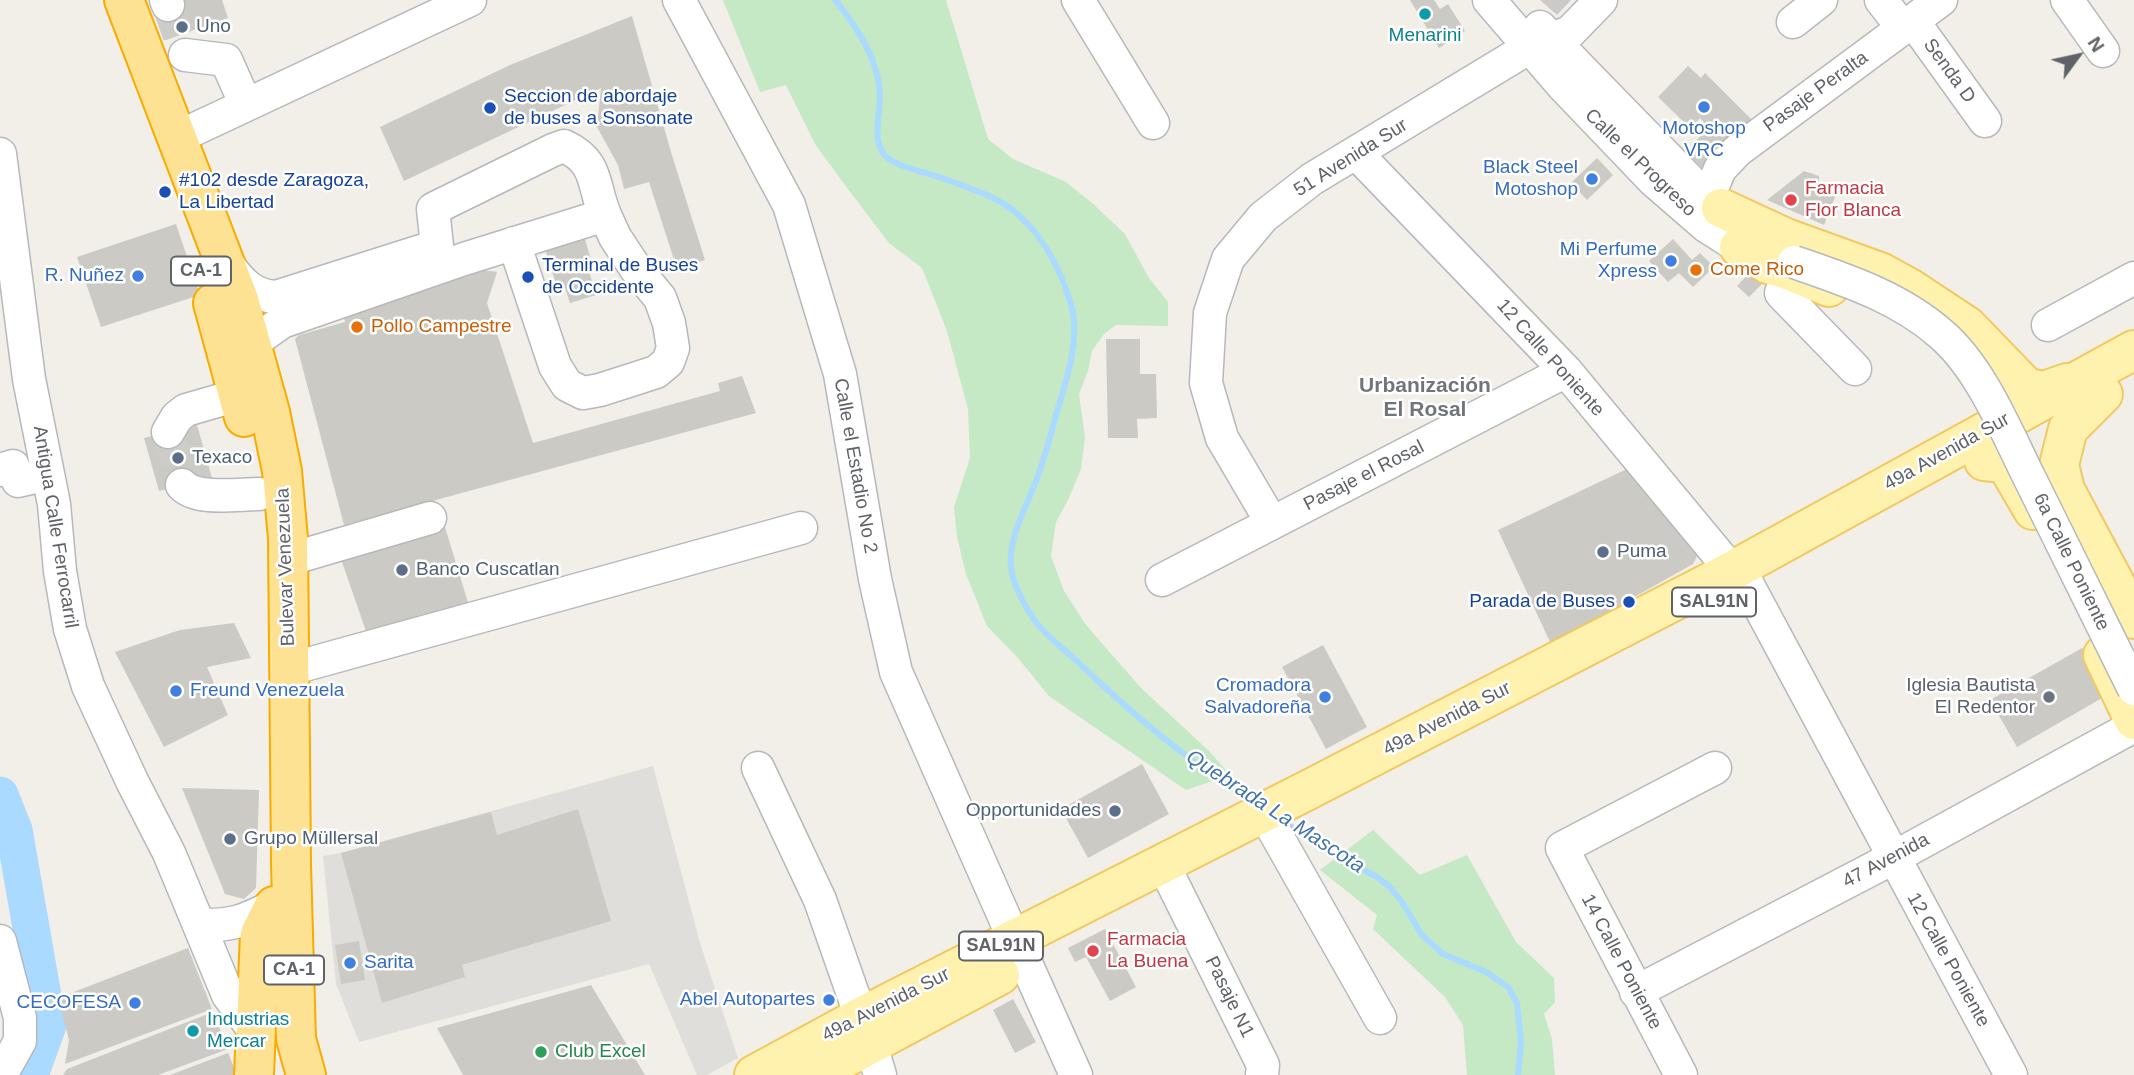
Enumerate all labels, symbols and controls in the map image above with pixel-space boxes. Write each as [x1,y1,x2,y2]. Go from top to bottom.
marker: Menarini [1417,6,1433,22]
place label: Uno [196,16,231,38]
marker: Uno [174,19,190,35]
north arrow [2043,21,2113,91]
place label: Menarini [1389,25,1461,47]
text: N [2083,33,2109,56]
street label: Senda D [1918,34,1980,108]
street label: Pasaje Peralta [1759,46,1873,138]
place label: Seccion de abordaje de buses a Sonsonate [504,86,693,130]
marker: Motoshop VRC [1696,99,1712,115]
marker: Seccion de abordaje de buses a Sonsonate [482,100,498,116]
street label: Calle el Progreso [1580,104,1700,222]
street label: 51 Avenida Sur [1290,114,1412,202]
place label: Motoshop VRC [1662,118,1746,162]
place label: Black Steel Motoshop [1483,157,1578,201]
place label: #102 desde Zaragoza, La Libertad [179,170,369,214]
marker: Black Steel Motoshop [1584,171,1600,187]
place label: Farmacia Flor Blanca [1805,178,1901,222]
marker: #102 desde Zaragoza, La Libertad [157,184,173,200]
marker: Farmacia Flor Blanca [1783,192,1799,208]
place label: Mi Perfume Xpress [1560,239,1657,283]
marker: Mi Perfume Xpress [1663,253,1679,269]
place label: Terminal de Buses de Occidente [542,255,698,299]
road number: CA-1 [171,256,231,286]
place label: Come Rico [1710,259,1804,281]
marker: Come Rico [1688,262,1704,278]
place label: R. Nuñez [45,265,124,287]
marker: R. Nuñez [130,268,146,284]
marker: Terminal de Buses de Occidente [520,269,536,285]
street label: 12 Calle Poniente [1491,295,1609,421]
place label: Pollo Campestre [371,316,511,338]
marker: Pollo Campestre [349,319,365,335]
district label: Urbanización El Rosal [1359,373,1491,423]
street label: Calle el Estadio No 2 [828,377,882,555]
street label: 49a Avenida Sur [1880,408,2014,496]
street label: Antigua Calle Ferrocarril [28,424,82,630]
street label: Pasaje el Rosal [1300,436,1428,516]
place label: Texaco [192,447,252,469]
marker: Texaco [170,450,186,466]
street label: Bulevar Venezuela [272,487,300,647]
street label: 6a Calle Poniente [2028,490,2114,634]
place label: Puma [1617,541,1667,563]
marker: Puma [1595,544,1611,560]
place label: Banco Cuscatlan [416,559,560,581]
marker: Banco Cuscatlan [394,562,410,578]
road number: SAL91N [1672,588,1756,616]
place label: Parada de Buses [1469,591,1615,613]
marker: Parada de Buses [1621,594,1637,610]
place label: Cromadora Salvadoreña [1204,675,1311,719]
place label: Iglesia Bautista El Redentor [1906,675,2035,719]
street label: 49a Avenida Sur [1379,677,1515,761]
place label: Freund Venezuela [190,680,344,702]
marker: Freund Venezuela [168,683,184,699]
marker: Cromadora Salvadoreña [1317,689,1333,705]
marker: Iglesia Bautista El Redentor [2041,689,2057,705]
water label: Quebrada La Mascota [1181,745,1369,879]
place label: Opportunidades [966,800,1101,822]
marker: Opportunidades [1107,803,1123,819]
place label: Grupo Müllersal [244,828,378,850]
street label: 47 Avenida [1839,829,1933,893]
marker: Grupo Müllersal [222,831,238,847]
street label: 12 Calle Poniente [1902,889,1994,1031]
street label: 14 Calle Poniente [1576,890,1666,1034]
place label: Farmacia La Buena [1107,929,1188,973]
road number: SAL91N [959,931,1043,960]
marker: Farmacia La Buena [1085,943,1101,959]
place label: Sarita [364,952,414,974]
street label: Pasaje N1 [1200,953,1258,1041]
marker: Sarita [342,955,358,971]
road number: CA-1 [264,956,324,985]
street label: 49a Avenida Sur [818,963,954,1047]
place label: Abel Autopartes [680,989,815,1011]
place label: CECOFESA [16,992,121,1014]
marker: Abel Autopartes [821,992,837,1008]
marker: CECOFESA [127,995,143,1011]
place label: Industrias Mercar [207,1009,289,1053]
marker: Industrias Mercar [185,1023,201,1039]
place label: Club Excel [555,1041,646,1063]
marker: Club Excel [533,1044,549,1060]

